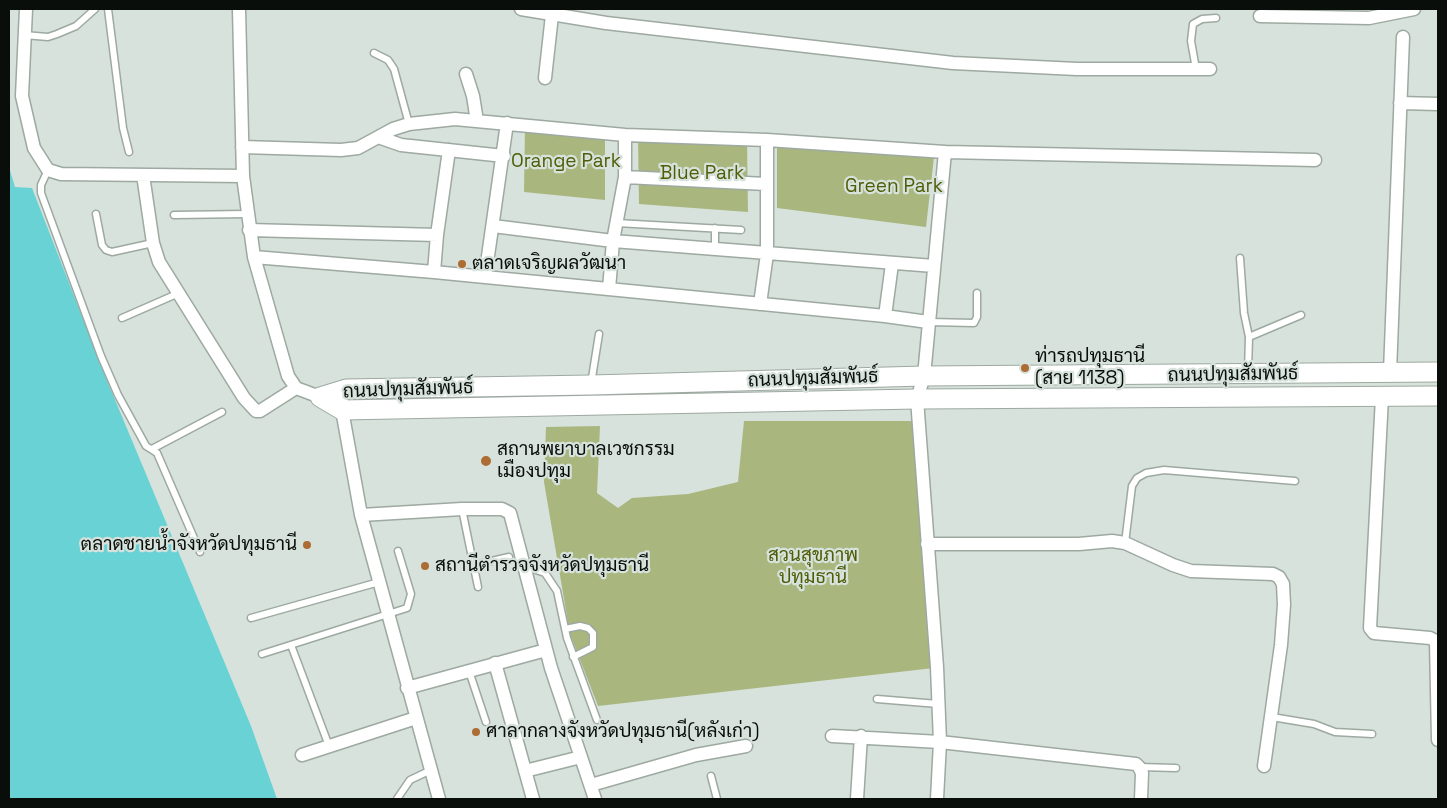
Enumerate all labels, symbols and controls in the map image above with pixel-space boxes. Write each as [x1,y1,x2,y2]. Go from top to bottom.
park label: Orange Park [511,151,621,173]
park label: Blue Park [660,163,744,185]
park label: Green Park [845,176,943,198]
place label: ตลาดเจริญผลวัฒนา [472,253,626,275]
marker: ตลาดเจริญผลวัฒนา [456,258,468,270]
place label: ท่ารถปทุมธานี (สาย 1138) [1035,346,1145,390]
marker: ท่ารถปทุมธานี (สาย 1138) [1019,362,1031,374]
street label: ถนนปทุมสัมพันธ์ [1168,362,1298,388]
street label: ถนนปทุมสัมพันธ์ [747,365,879,393]
street label: ถนนปทุมสัมพันธ์ [342,376,474,404]
place label: สถานพยาบาลเวชกรรม เมืองปทุม [497,439,675,483]
marker: สถานพยาบาลเวชกรรม เมืองปทุม [479,454,493,468]
place label: ตลาดชายน้ำจังหวัดปทุมธานี [81,534,297,556]
marker: ตลาดชายน้ำจังหวัดปทุมธานี [301,539,313,551]
park label: สวนสุขภาพ ปทุมธานี [768,545,858,589]
place label: สถานีตำรวจจังหวัดปทุมธานี [435,555,649,577]
marker: สถานีตำรวจจังหวัดปทุมธานี [419,560,431,572]
place label: ศาลากลางจังหวัดปทุมธานี(หลังเก่า) [486,721,759,743]
marker: ศาลากลางจังหวัดปทุมธานี(หลังเก่า) [470,726,482,738]

